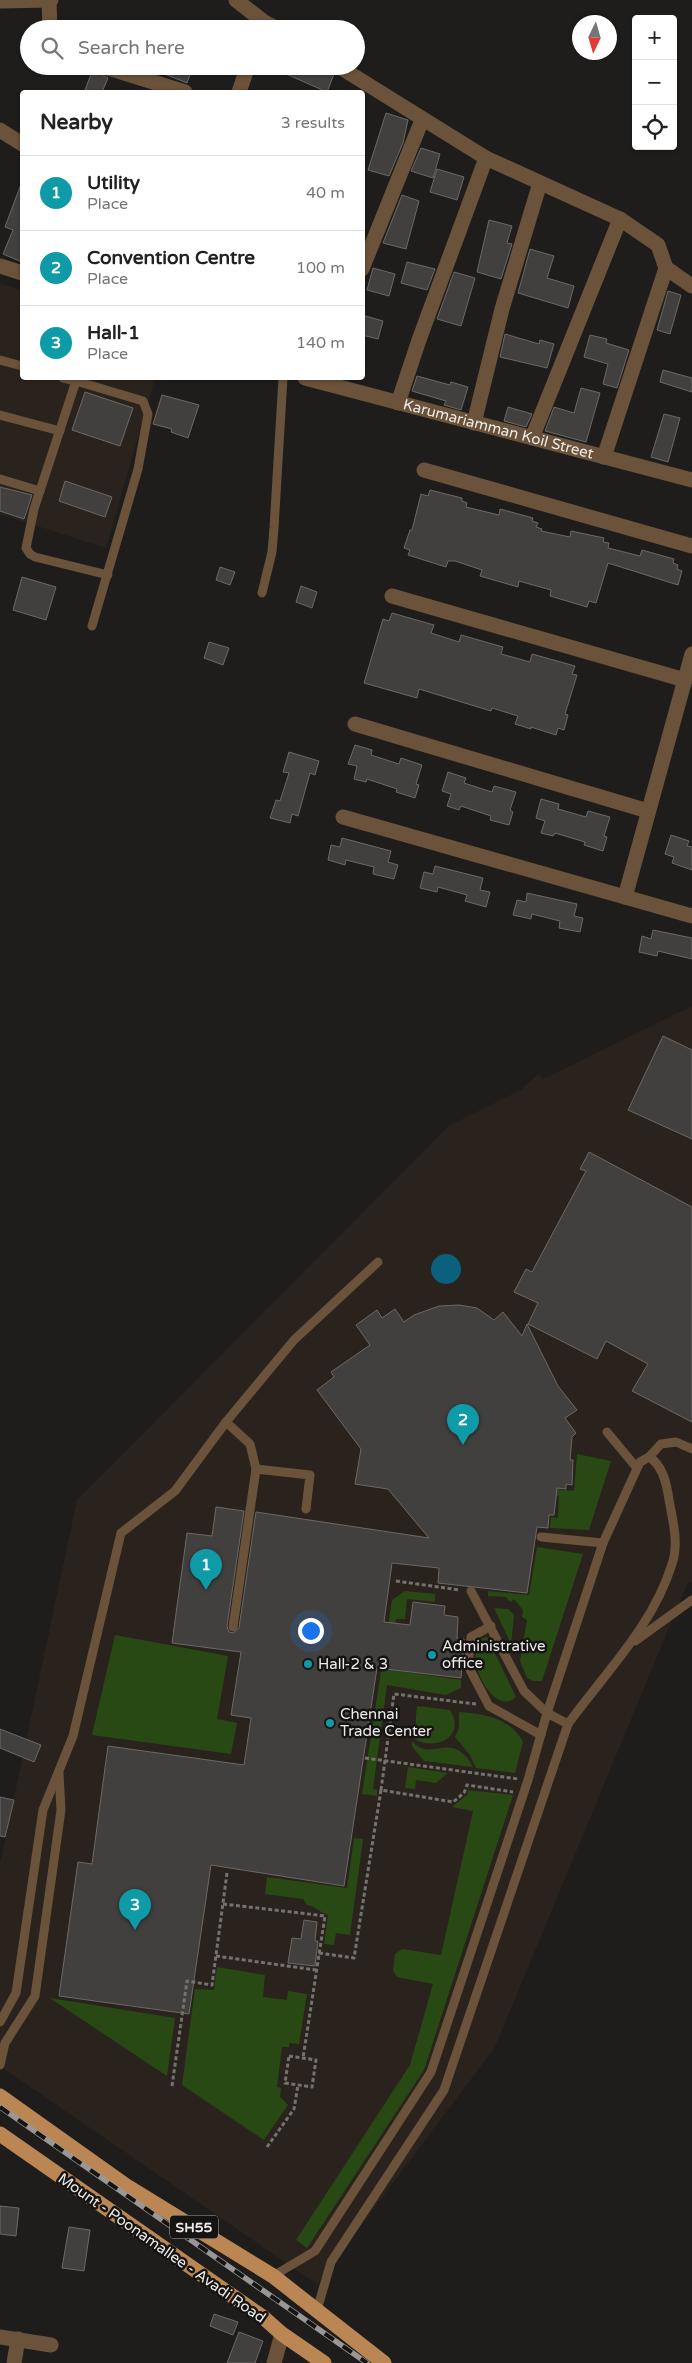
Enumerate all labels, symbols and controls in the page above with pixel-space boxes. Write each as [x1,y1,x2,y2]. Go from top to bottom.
north arrow [572,15,617,60]
map controls [632,15,677,150]
button: + [632,15,677,60]
search box [20,20,365,75]
icon: search [38,34,66,62]
text: Search here [78,37,185,59]
button: − [632,60,677,105]
button: locate [632,105,677,150]
text: Nearby [40,110,113,135]
text: 3 results [281,113,345,133]
text: Utility [87,172,140,194]
text: 1 [51,183,61,203]
text: 40 m [306,183,345,203]
text: Place [87,194,128,214]
text: Convention Centre [87,247,255,269]
text: 2 [51,258,61,278]
text: 100 m [296,258,345,278]
text: Place [87,269,128,289]
text: Hall-1 [87,322,140,344]
text: 3 [51,333,61,353]
text: 140 m [296,333,345,353]
text: Place [87,344,128,364]
street label: Karumariamman Koil Street [401,395,596,463]
pin: 2 [447,1404,479,1445]
pin: 1 [190,1549,222,1590]
your location [298,1618,324,1644]
place label: Administrative office [442,1637,546,1672]
marker: Administrative office [426,1649,438,1661]
place label: Hall-2 & 3 [318,1655,388,1673]
marker: Hall-2 & 3 [302,1658,314,1670]
place label: Chennai Trade Center [340,1705,432,1740]
marker: Chennai Trade Center [324,1717,336,1729]
pin: 3 [119,1889,151,1930]
street label: Mount - Poonamallee - Avadi Road [55,2169,269,2327]
road number: SH55 [170,2216,218,2238]

